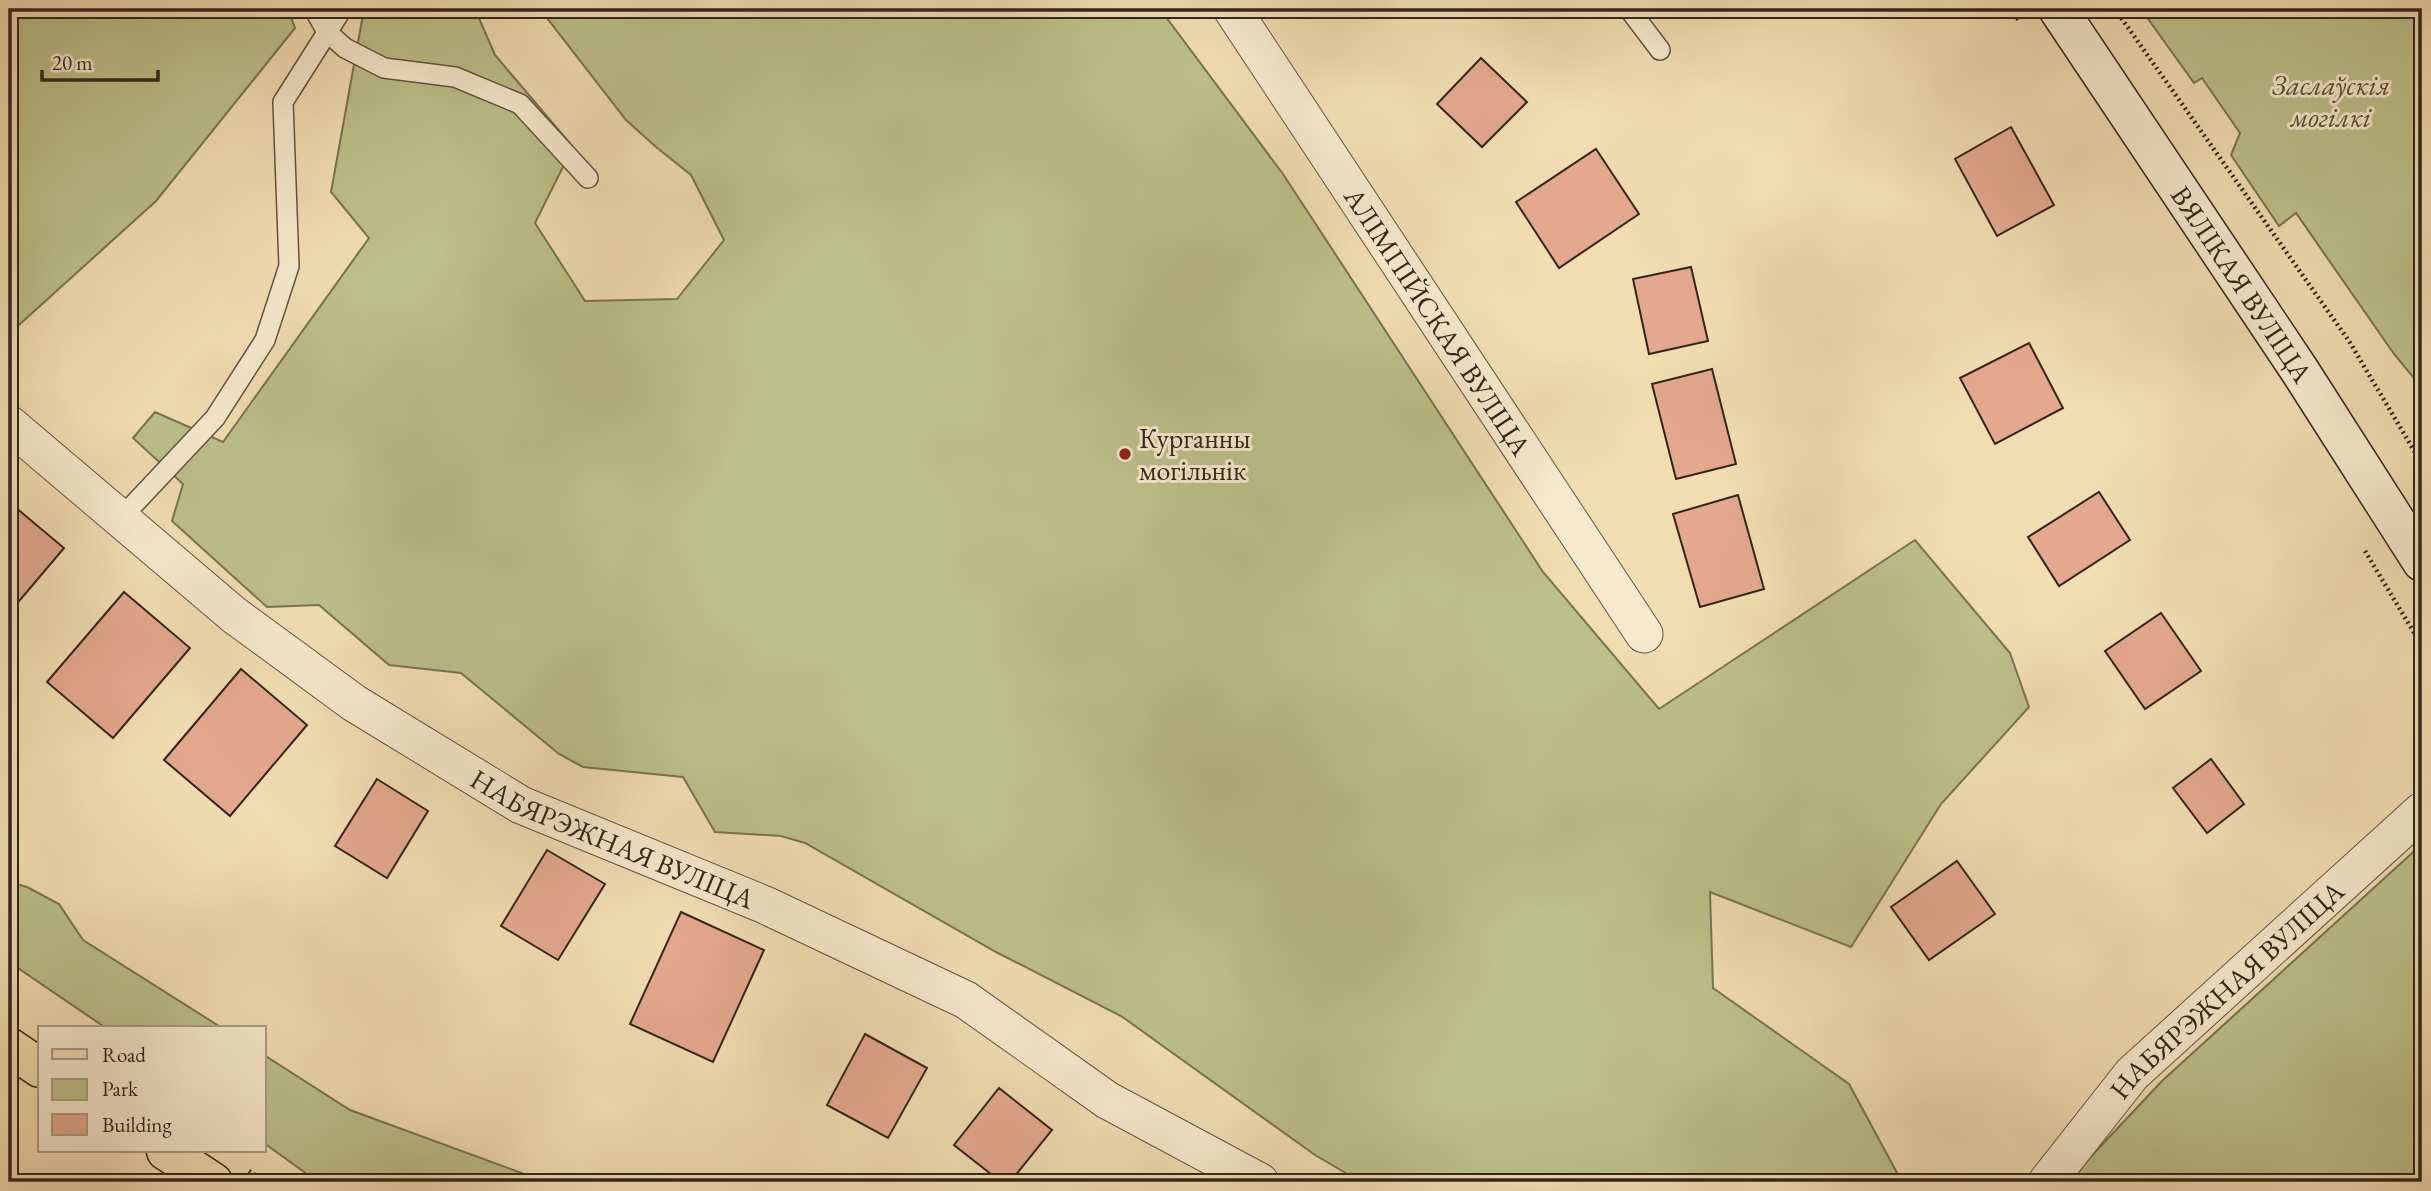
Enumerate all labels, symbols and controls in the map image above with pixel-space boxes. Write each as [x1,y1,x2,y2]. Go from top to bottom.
scale bar [42,38,158,82]
text: 20 m [52,49,93,76]
park label: Заслаўскія могілкі [2272,67,2390,135]
street label: АЛІМПІЙСКАЯ ВУЛІЦА [1336,179,1540,463]
street label: ВЯЛІКАЯ ВУЛІЦА [2163,179,2321,390]
place label: Курганны могільнік [1139,420,1251,488]
marker: Курганны могільнік [1117,446,1133,462]
street label: НАБЯРЭЖНАЯ ВУЛІЦА [464,760,760,917]
street label: НАБЯРЭЖНАЯ ВУЛІЦА [2101,872,2352,1106]
legend [38,1026,266,1152]
text: Road [102,1041,146,1068]
text: Park [102,1075,139,1102]
text: Building [102,1111,172,1138]

